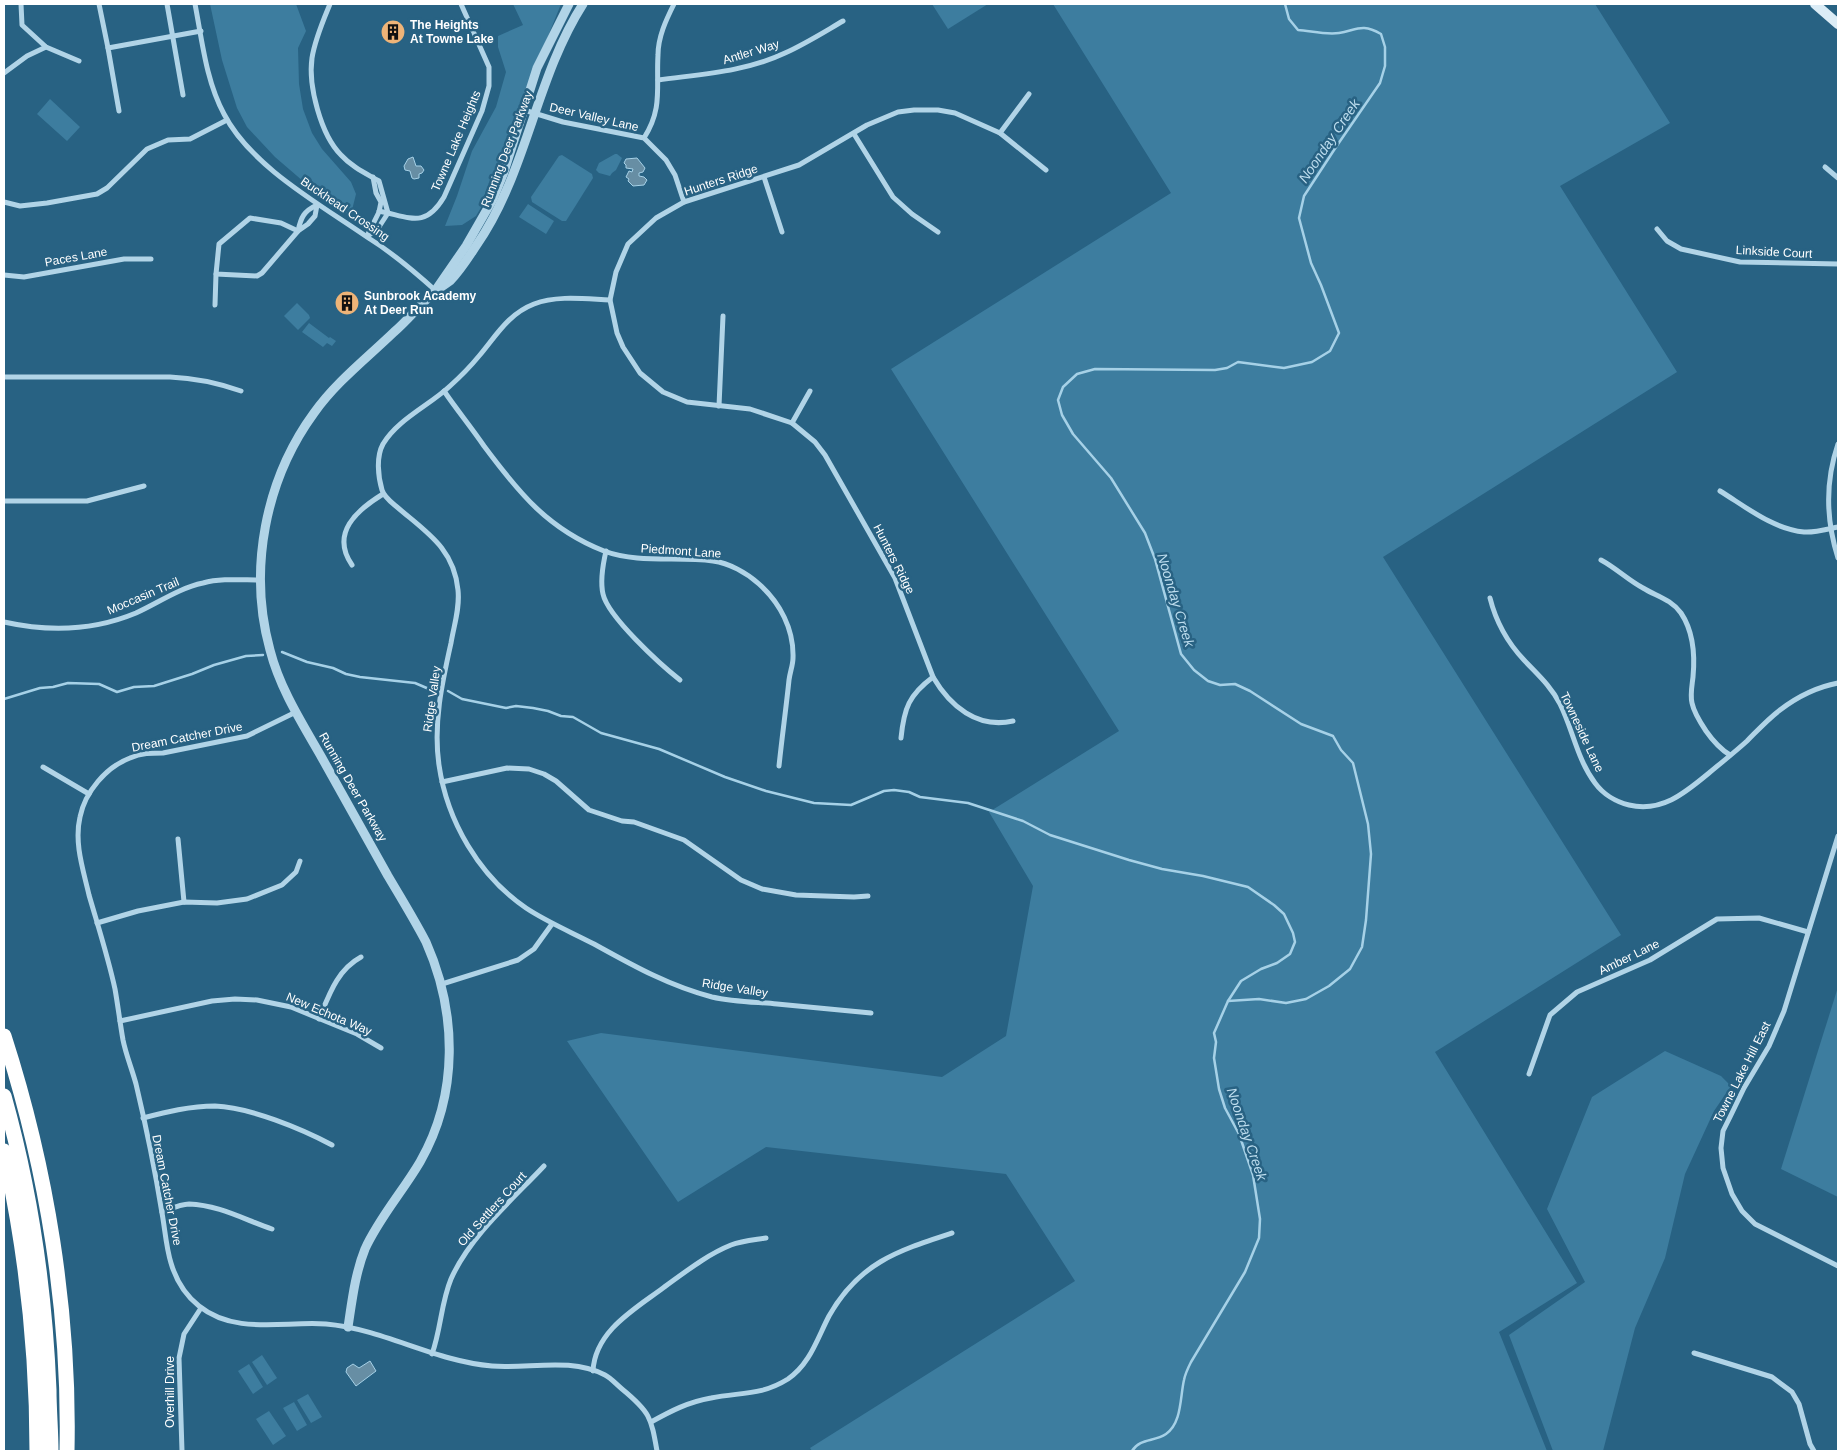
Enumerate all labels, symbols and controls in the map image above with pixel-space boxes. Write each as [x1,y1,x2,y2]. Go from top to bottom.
place label: The Heights At Towne Lake [410,18,494,46]
building icon: The Heights At Towne Lake [380,19,406,45]
street label: Antler Way [721,37,781,67]
street label: Towne Lake Heights [428,89,484,193]
street label: Running Deer Parkway [478,89,536,209]
water label: Noonday Creek [1295,95,1363,186]
street label: Deer Valley Lane [548,100,640,134]
street label: Hunters Ridge [682,161,760,199]
street label: Buckhead Crossing [298,174,392,244]
street label: Linkside Court [1735,243,1813,261]
street label: Paces Lane [44,245,109,269]
place label: Sunbrook Academy At Deer Run [364,289,477,317]
building icon: Sunbrook Academy At Deer Run [334,290,360,316]
street label: Hunters Ridge [870,522,918,597]
street label: Piedmont Lane [640,541,722,561]
water label: Noonday Creek [1154,551,1198,650]
street label: Moccasin Trail [105,575,181,617]
street label: Ridge Valley [420,665,444,733]
street label: Towneside Lane [1557,690,1607,775]
street label: Dream Catcher Drive [130,719,244,755]
street label: Running Deer Parkway [316,730,390,844]
street label: Amber Lane [1597,936,1662,978]
street label: Ridge Valley [701,976,769,1000]
street label: New Echota Way [284,990,374,1038]
street label: Towne Lake Hill East [1710,1019,1774,1125]
water label: Noonday Creek [1224,1085,1271,1184]
street label: Dream Catcher Drive [149,1133,185,1247]
street label: Old Settlers Court [455,1168,530,1249]
street label: Overhill Drive [163,1356,177,1428]

